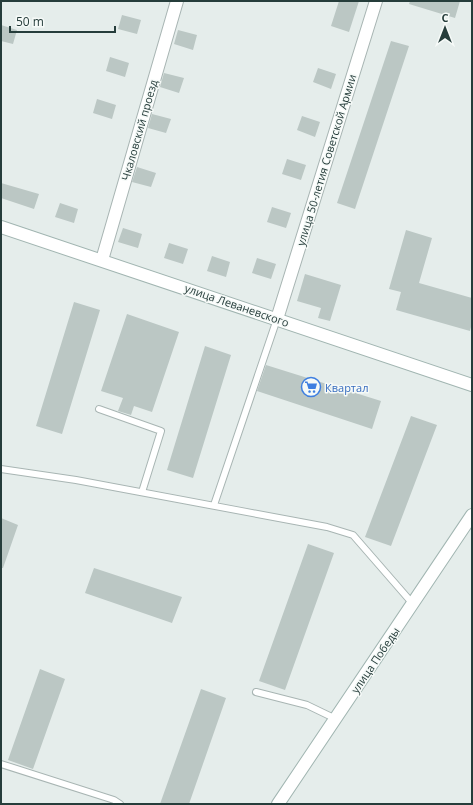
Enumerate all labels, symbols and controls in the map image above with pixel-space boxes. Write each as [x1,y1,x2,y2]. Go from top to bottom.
scale bar [10,8,115,34]
north arrow [425,8,465,48]
text: С [441,10,449,25]
text: 50 m [16,13,44,30]
street label: улица 50-летия Советской Армии [293,72,359,248]
street label: Чкаловский проезд [117,77,161,182]
street label: улица Леваневского [183,280,292,330]
supermarket icon: Квартал [300,376,322,398]
place label: Квартал [325,380,368,395]
street label: улица Победы [347,624,403,696]

